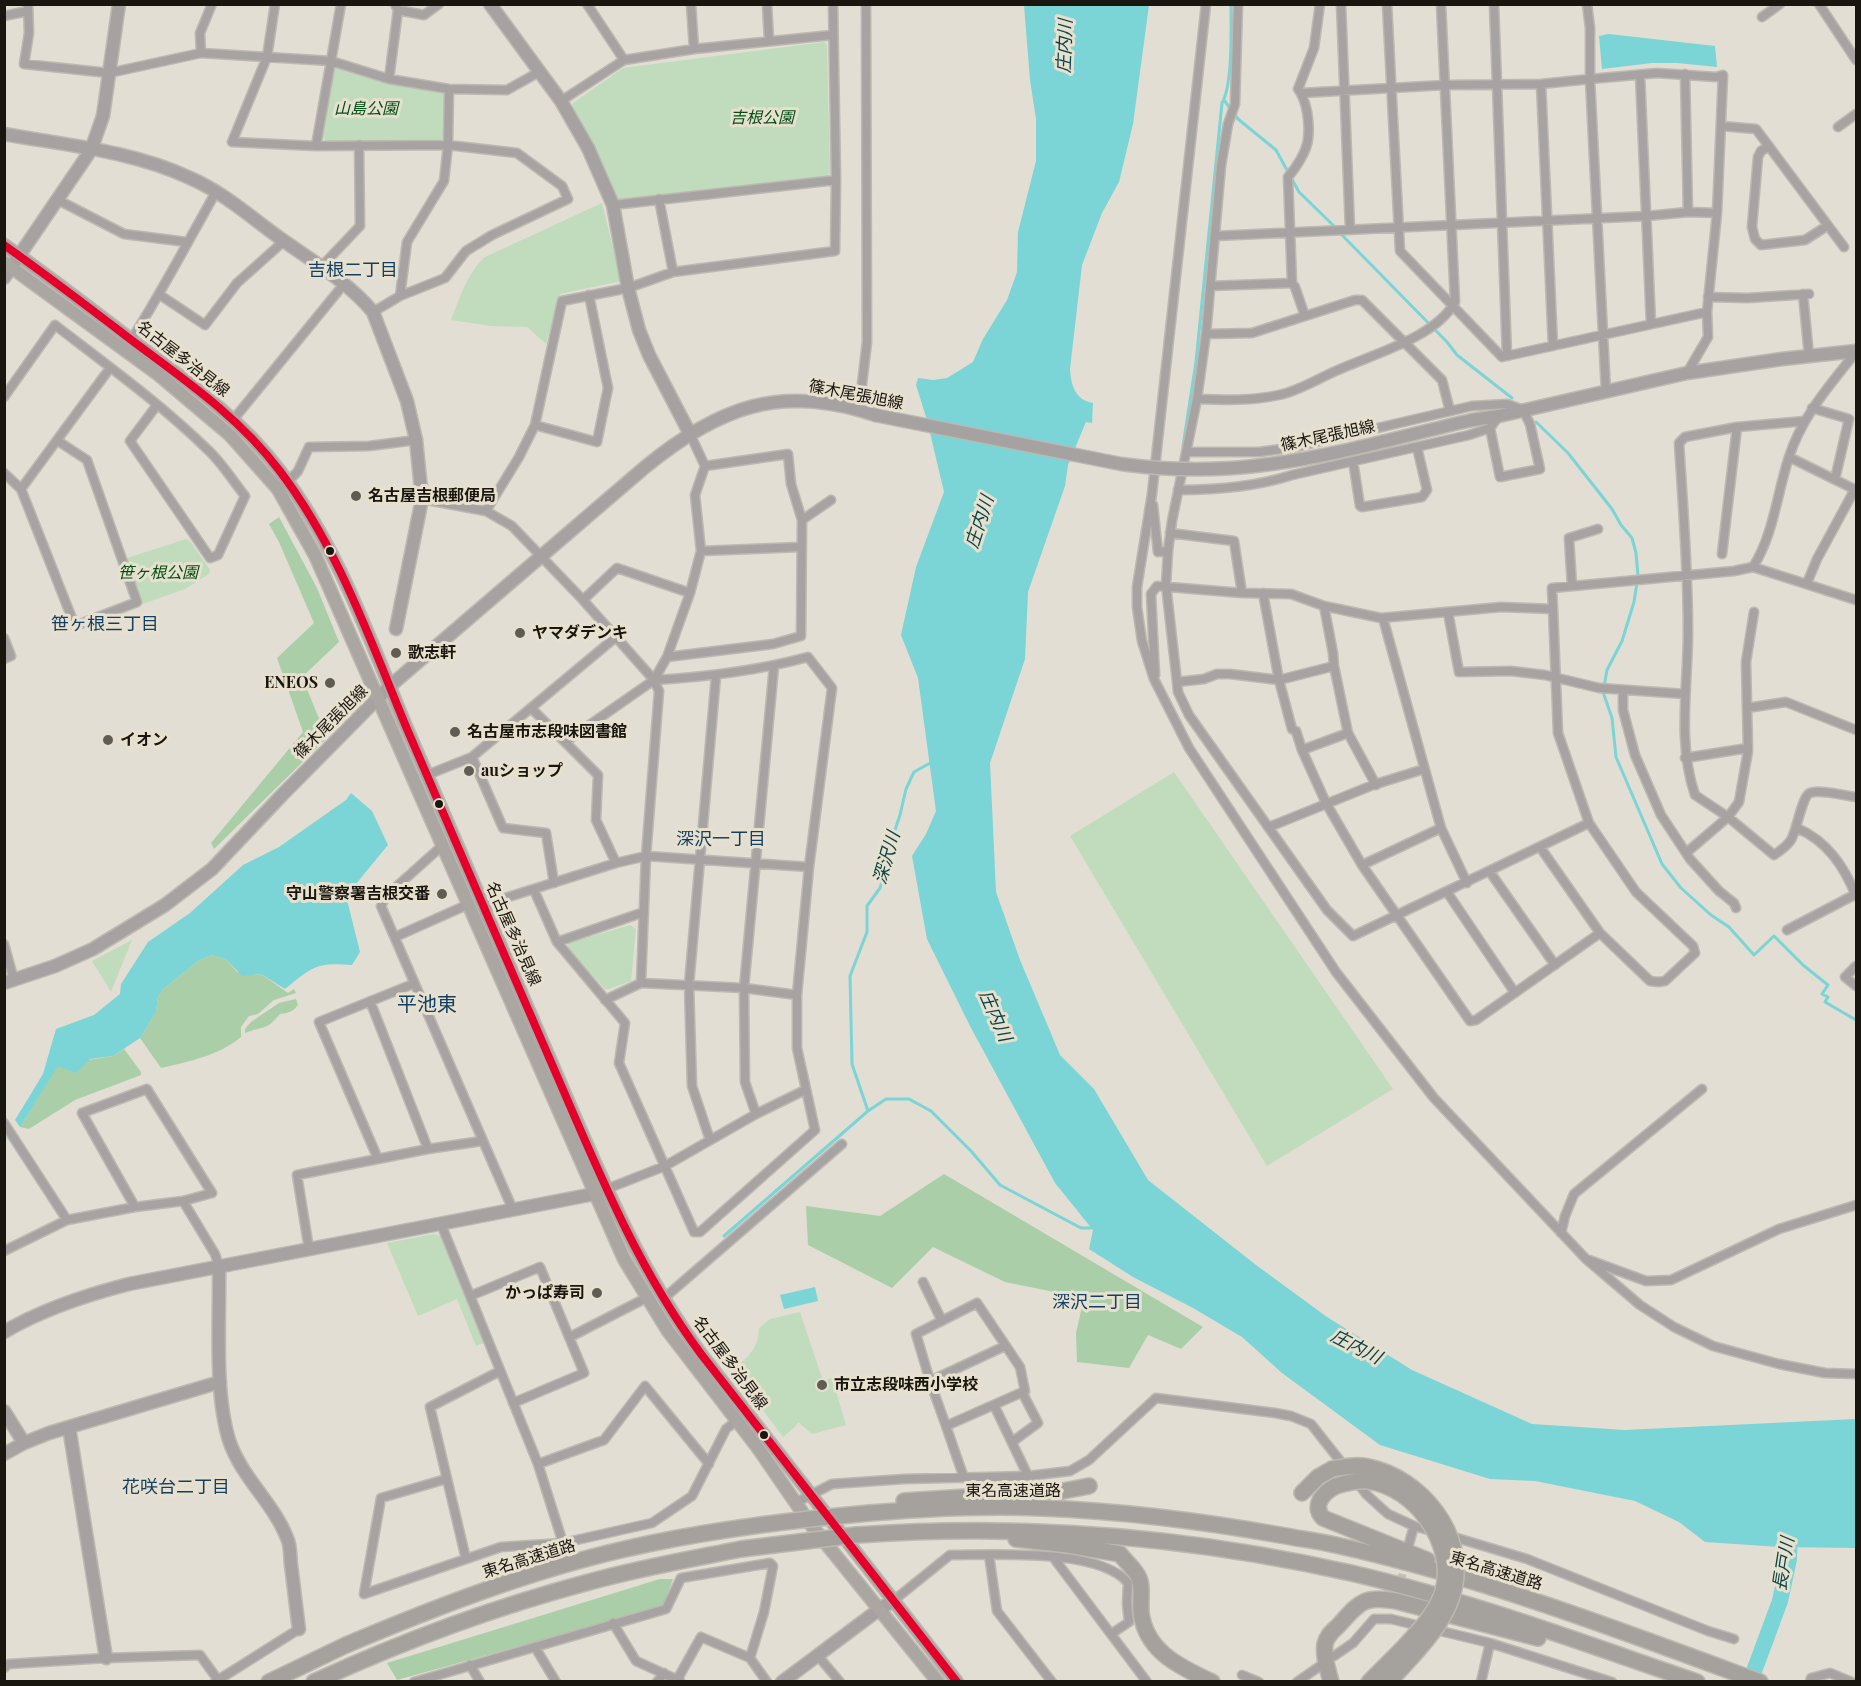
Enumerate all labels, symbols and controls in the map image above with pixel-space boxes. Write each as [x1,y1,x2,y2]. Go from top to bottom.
water label: 庄内川 [1053,19,1077,73]
park label: 山島公園 [334,99,398,119]
park label: 吉根公園 [730,108,794,128]
district label: 吉根二丁目 [308,259,398,281]
street label: 名古屋多治見線 [133,317,233,401]
street label: 篠木尾張旭線 [807,376,905,414]
street label: 篠木尾張旭線 [1279,417,1377,455]
place label: 名古屋吉根郵便局 [368,486,496,506]
marker: 名古屋吉根郵便局 [349,489,363,503]
water label: 庄内川 [961,493,999,551]
unlabelled marker [324,545,336,557]
park label: 笹ヶ根公園 [118,563,198,583]
district label: 笹ヶ根三丁目 [51,613,159,635]
place label: ヤマダデンキ [532,623,628,643]
marker: ヤマダデンキ [513,626,527,640]
place label: 歌志軒 [408,643,456,663]
marker: 歌志軒 [389,646,403,660]
place label: ENEOS [264,673,318,693]
marker: ENEOS [323,676,337,690]
street label: 篠木尾張旭線 [290,681,372,763]
place label: 名古屋市志段味図書館 [467,722,627,742]
marker: 名古屋市志段味図書館 [448,725,462,739]
place label: イオン [120,730,168,750]
marker: イオン [101,733,115,747]
place label: auショップ [481,761,563,781]
marker: auショップ [462,764,476,778]
unlabelled marker [433,798,445,810]
district label: 深沢一丁目 [676,828,766,850]
water label: 深沢川 [869,829,905,887]
street label: 名古屋多治見線 [481,879,545,989]
place label: 守山警察署吉根交番 [286,884,430,904]
marker: 守山警察署吉根交番 [435,887,449,901]
water label: 庄内川 [974,987,1016,1045]
district label: 平池東 [397,993,457,1017]
place label: かっぱ寿司 [505,1283,585,1303]
marker: かっぱ寿司 [590,1286,604,1300]
district label: 深沢二丁目 [1052,1291,1142,1313]
street label: 名古屋多治見線 [689,1312,771,1414]
water label: 庄内川 [1327,1325,1385,1369]
place label: 市立志段味西小学校 [834,1375,978,1395]
marker: 市立志段味西小学校 [815,1378,829,1392]
unlabelled marker [758,1429,770,1441]
district label: 花咲台二丁目 [122,1476,230,1498]
street label: 東名高速道路 [965,1481,1061,1501]
street label: 東名高速道路 [480,1536,578,1582]
water label: 長戸川 [1769,1536,1799,1592]
street label: 東名高速道路 [1447,1548,1545,1594]

